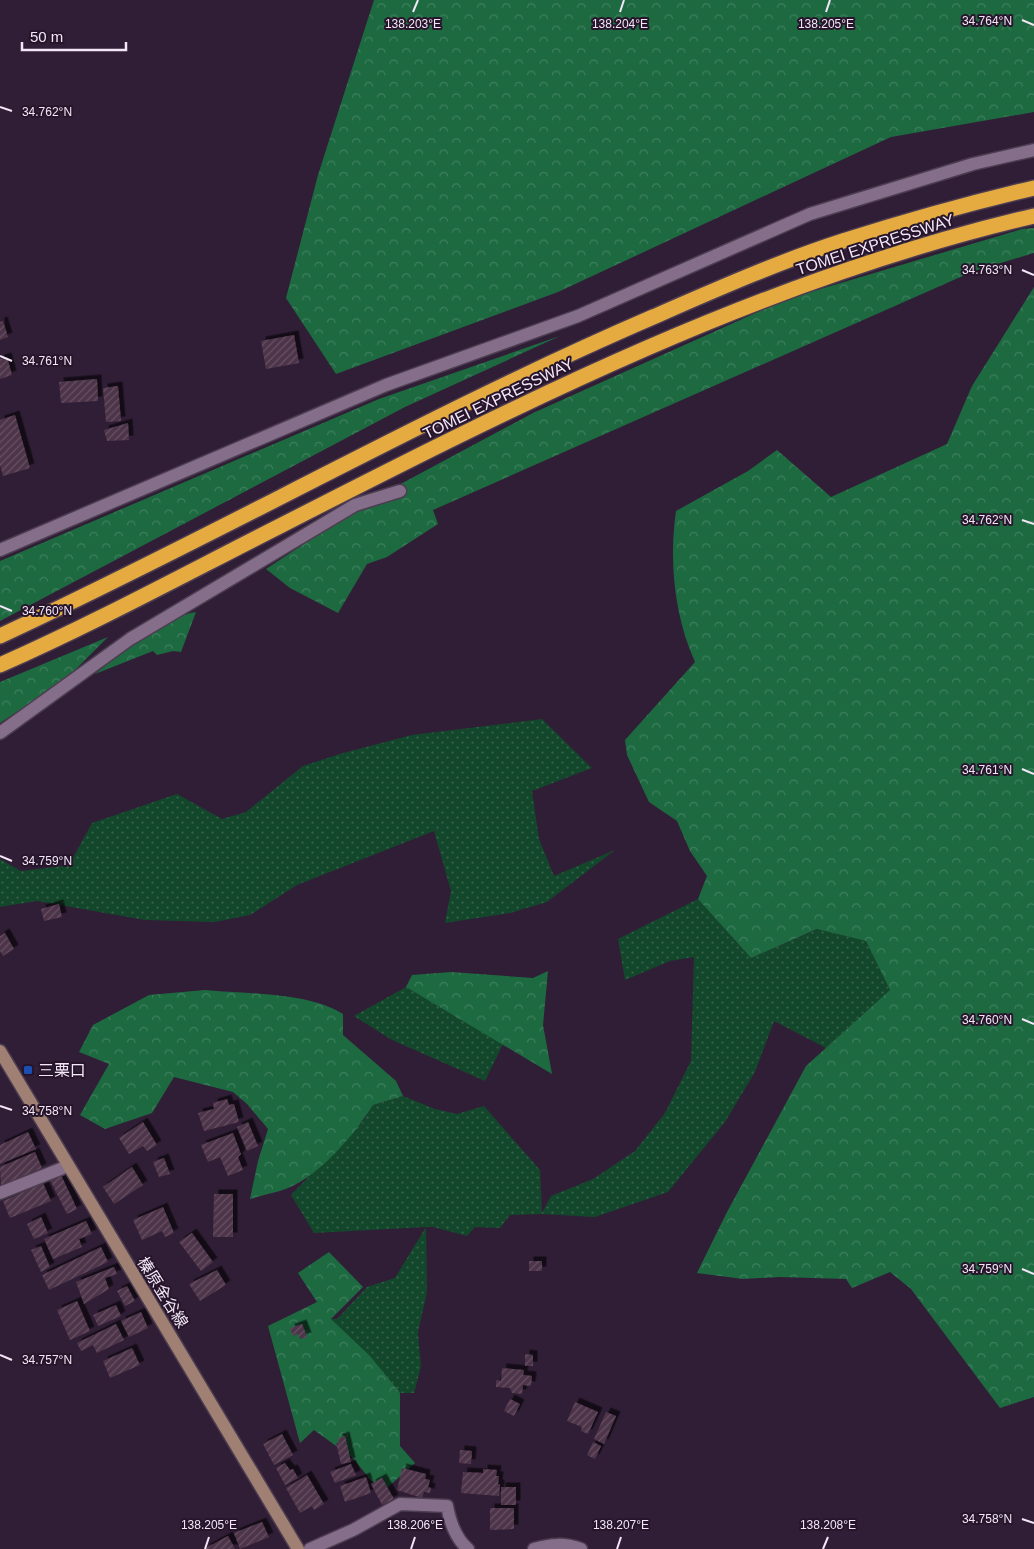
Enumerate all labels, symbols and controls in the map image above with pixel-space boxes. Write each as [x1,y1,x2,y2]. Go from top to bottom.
text: 34.764°N [962,14,1012,28]
text: 138.203°E [385,17,441,31]
text: 138.204°E [592,17,648,31]
text: 138.205°E [798,17,854,31]
scale bar [22,20,126,52]
text: 50 m [30,28,63,45]
text: 34.762°N [22,105,72,119]
street label: TOMEI EXPRESSWAY [794,211,957,278]
text: 34.763°N [962,263,1012,277]
text: 34.761°N [22,354,72,368]
street label: TOMEI EXPRESSWAY [420,354,576,442]
text: 34.762°N [962,513,1012,527]
text: 34.760°N [22,604,72,618]
text: 34.761°N [962,763,1012,777]
text: 34.759°N [22,854,72,868]
text: 34.760°N [962,1013,1012,1027]
place label: 三栗口 [38,1062,86,1079]
marker: 三栗口 [22,1064,34,1076]
text: 34.758°N [22,1104,72,1118]
street label: 榛原金谷線 [134,1254,191,1331]
text: 34.759°N [962,1262,1012,1276]
text: 34.757°N [22,1353,72,1367]
text: 34.758°N [962,1512,1012,1526]
text: 138.205°E [181,1518,237,1532]
text: 138.206°E [387,1518,443,1532]
text: 138.207°E [593,1518,649,1532]
text: 138.208°E [800,1518,856,1532]

